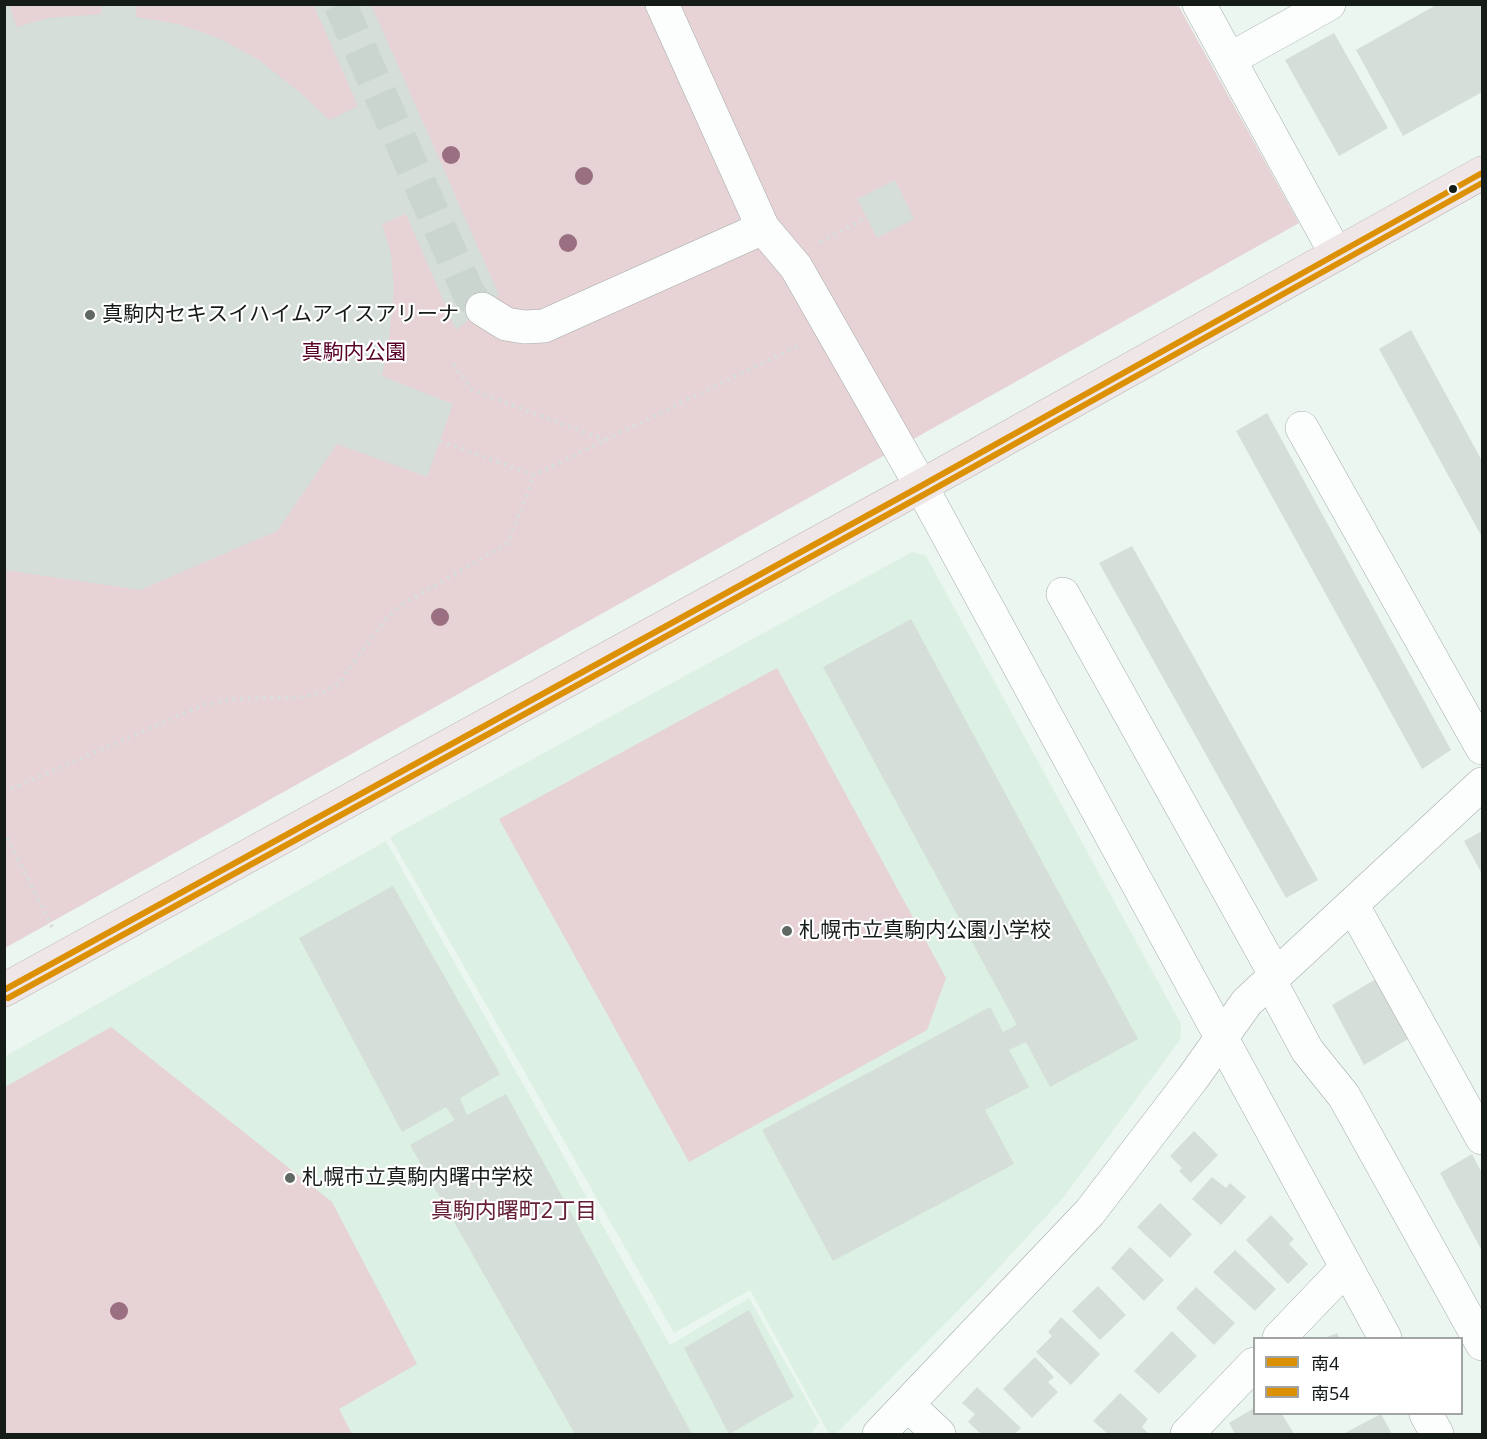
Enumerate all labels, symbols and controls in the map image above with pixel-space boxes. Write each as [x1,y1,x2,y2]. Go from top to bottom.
unlabelled marker [1447,183,1459,195]
place label: 真駒内セキスイハイムアイスアリーナ [102,302,459,328]
marker: 真駒内セキスイハイムアイスアリーナ [83,308,97,322]
park label: 真駒内公園 [302,340,406,366]
place label: 札幌市立真駒内公園小学校 [799,918,1051,944]
marker: 札幌市立真駒内公園小学校 [780,924,794,938]
place label: 札幌市立真駒内曙中学校 [302,1165,533,1191]
marker: 札幌市立真駒内曙中学校 [283,1171,297,1185]
district label: 真駒内曙町2丁目 [431,1199,597,1225]
legend [1253,1337,1463,1415]
text: 南4 [1311,1351,1339,1375]
text: 南54 [1311,1381,1350,1405]

